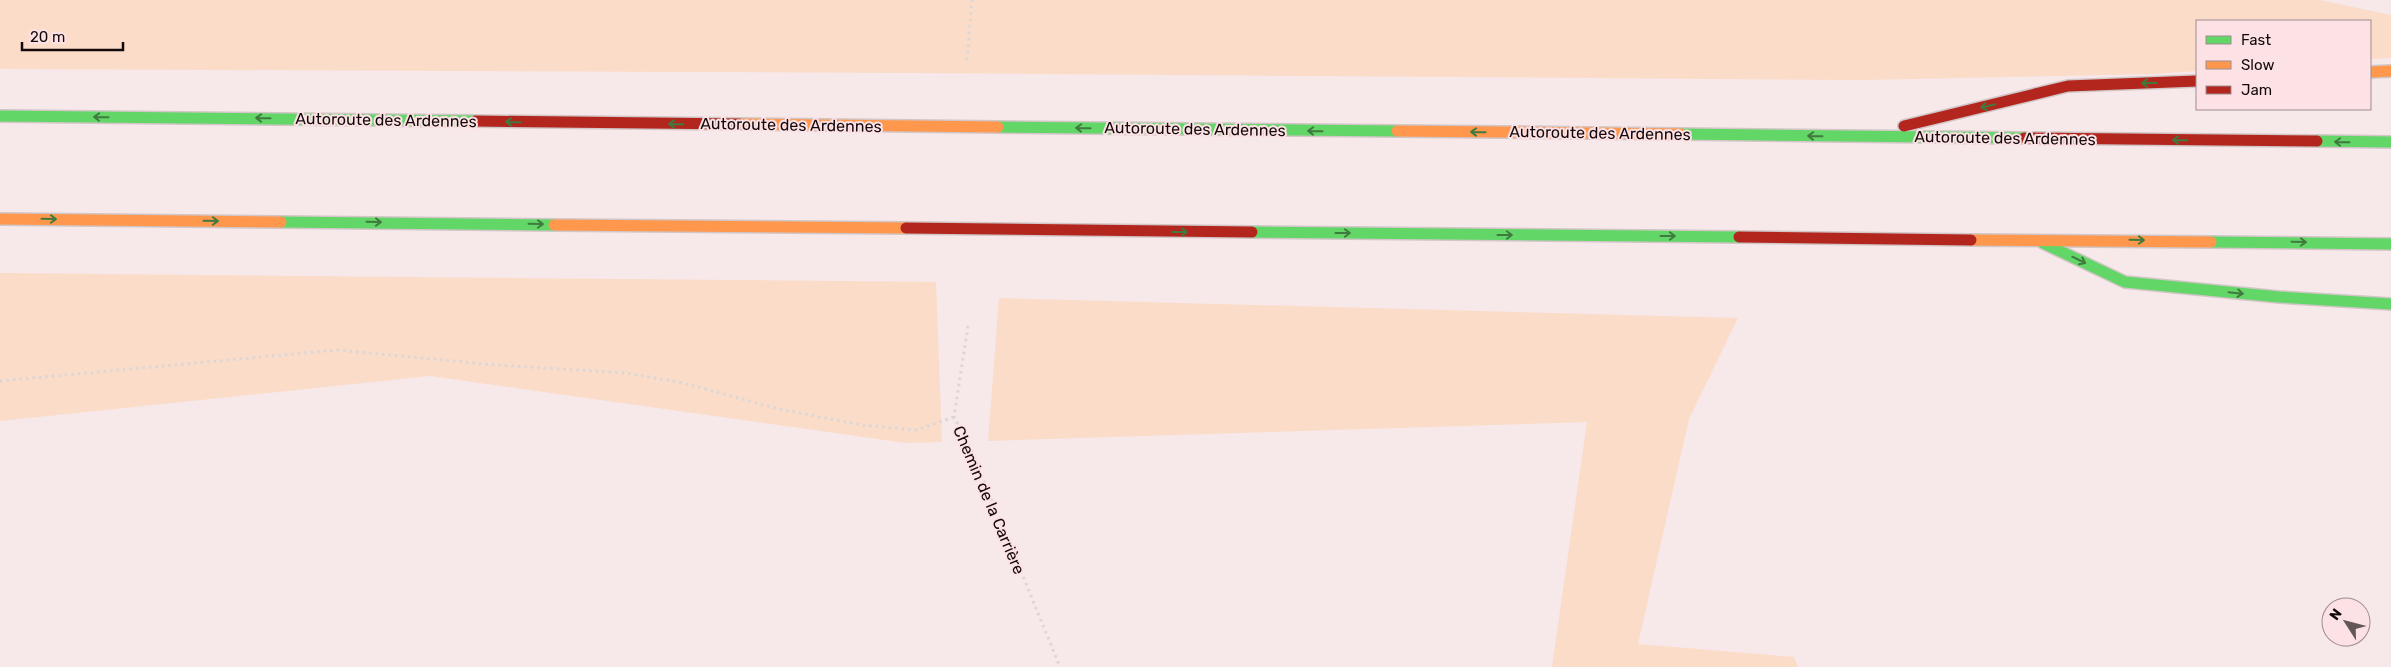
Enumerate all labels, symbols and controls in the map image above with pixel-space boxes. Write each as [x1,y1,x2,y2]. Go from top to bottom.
scale bar [22,20,124,52]
legend [2196,20,2371,110]
text: 20 m [30,28,65,46]
text: Fast [2241,31,2271,49]
text: Slow [2241,56,2274,74]
one-way arrow [2141,79,2157,88]
text: Jam [2241,81,2272,99]
one-way arrow [1981,102,1997,111]
street label: Autoroute des Ardennes [295,109,477,131]
one-way arrow [93,112,110,122]
one-way arrow [256,113,272,123]
street label: Autoroute des Ardennes [700,114,882,136]
one-way arrow [506,117,522,127]
street label: Autoroute des Ardennes [1104,118,1286,140]
one-way arrow [668,119,684,129]
street label: Autoroute des Ardennes [1509,122,1691,144]
one-way arrow [1075,123,1092,133]
one-way arrow [1308,126,1324,135]
one-way arrow [1470,127,1486,137]
street label: Autoroute des Ardennes [1914,127,2096,149]
one-way arrow [1808,131,1824,141]
one-way arrow [2172,135,2188,145]
one-way arrow [2335,137,2351,147]
one-way arrow [40,214,56,224]
one-way arrow [202,216,219,226]
one-way arrow [365,218,381,227]
one-way arrow [528,220,544,229]
one-way arrow [1172,227,1188,237]
one-way arrow [1334,228,1351,238]
one-way arrow [1497,230,1513,240]
one-way arrow [1660,231,1676,241]
one-way arrow [2128,235,2144,245]
one-way arrow [2291,238,2307,247]
one-way arrow [2071,256,2086,265]
one-way arrow [2228,288,2244,298]
street label: Chemin de la Carrière [949,423,1029,577]
north arrow [2321,597,2371,647]
text: N [2326,606,2346,624]

